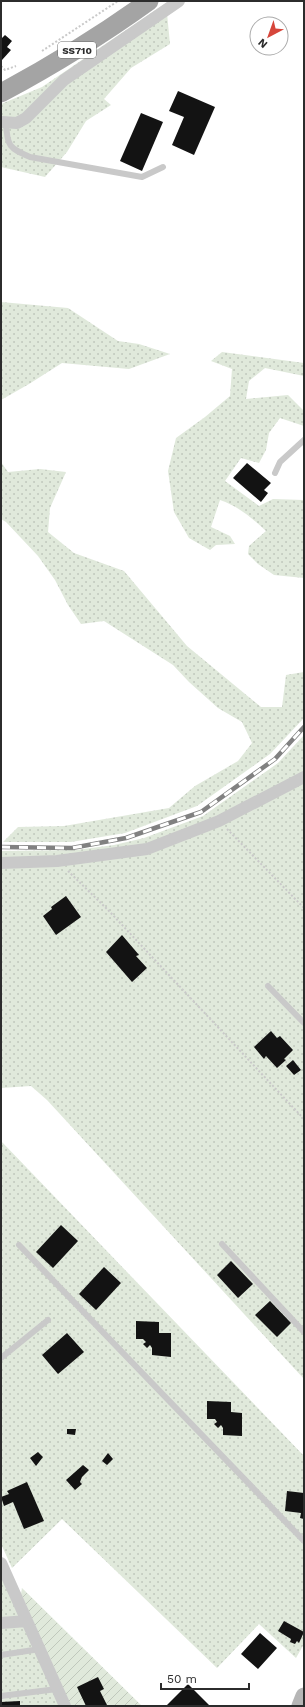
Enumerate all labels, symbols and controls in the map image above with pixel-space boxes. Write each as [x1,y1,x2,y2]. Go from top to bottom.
north arrow [249,16,289,56]
text: N [255,36,270,51]
road number: SS710 [58,42,96,58]
scale bar [161,1665,249,1691]
text: 50 m [167,1672,197,1686]

